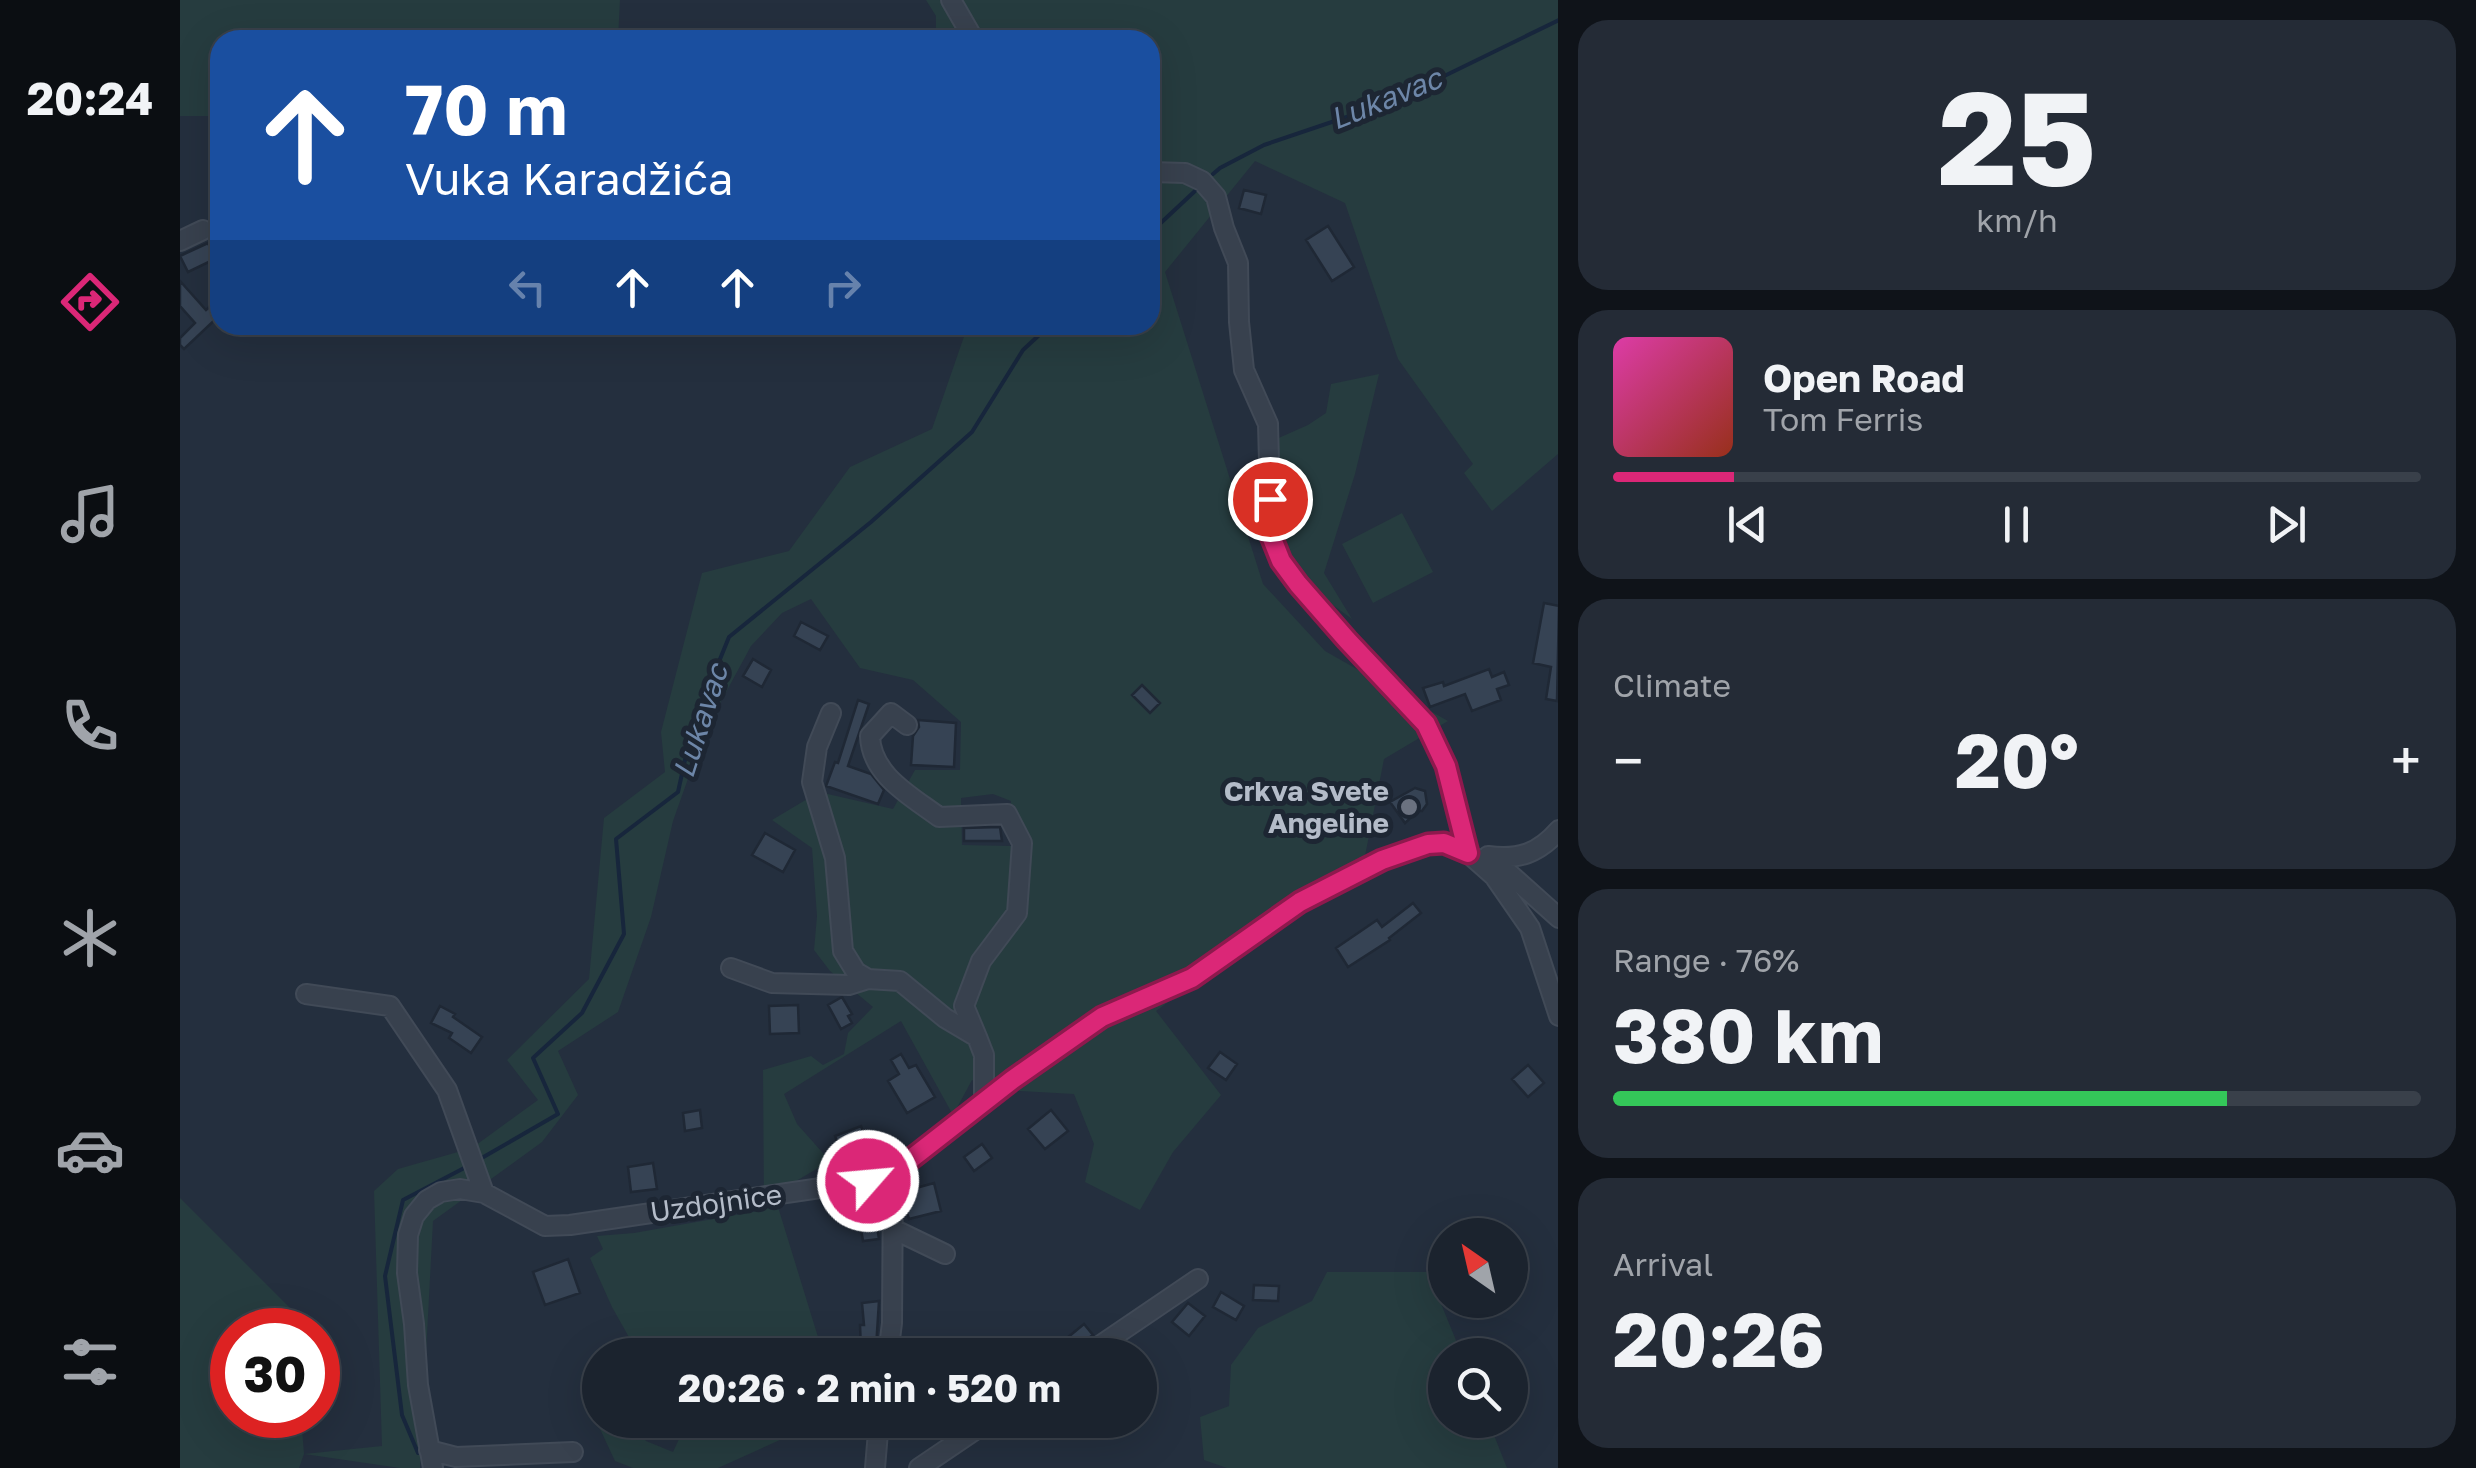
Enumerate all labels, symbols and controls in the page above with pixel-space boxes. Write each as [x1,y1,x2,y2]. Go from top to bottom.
text: 25 [1938,58,2096,214]
water label: Lukavac [1325,59,1448,137]
text: 70 m [405,66,567,150]
icon: ahead [240,70,370,200]
text: 20:24 [27,71,153,125]
text: Vuka Karadžića [405,151,733,205]
text: km/h [1976,201,2058,239]
icon: left [500,260,555,315]
icon: ahead [605,260,660,315]
icon: ahead [710,260,765,315]
icon: right [815,260,870,315]
icon: directions [55,267,125,337]
text: Open Road [1763,355,1965,400]
text: Tom Ferris [1763,400,1923,438]
pin [1228,457,1313,542]
icon: arrive [1243,472,1298,527]
icon: music [55,479,125,549]
icon: previous [1720,497,1775,552]
icon: pause [1989,497,2044,552]
icon: next [2259,497,2314,552]
water label: Lukavac [665,658,736,782]
text: Climate [1613,666,1731,704]
icon: phone [55,691,125,761]
text: 20° [1955,714,2079,805]
text: − [1613,727,1643,793]
text: + [2391,727,2421,793]
place label: Crkva Svete Angeline [1224,774,1389,839]
marker: Crkva Svete Angeline [1398,796,1420,818]
icon: climate [55,903,125,973]
text: Range · 76% [1613,941,1799,979]
text: 380 km [1613,989,1883,1080]
icon: car [55,1115,125,1185]
position arrow [816,1129,920,1233]
street label: Uzdojnice [648,1177,784,1228]
north arrow [1428,1218,1528,1318]
map controls [1428,1218,1528,1438]
text: Arrival [1613,1245,1713,1283]
text: 20:26 [1613,1293,1825,1384]
speed limit sign: 30 [210,1308,340,1438]
icon: filters [55,1327,125,1397]
button: search [1428,1338,1528,1438]
text: 20:26 · 2 min · 520 m [678,1365,1061,1410]

